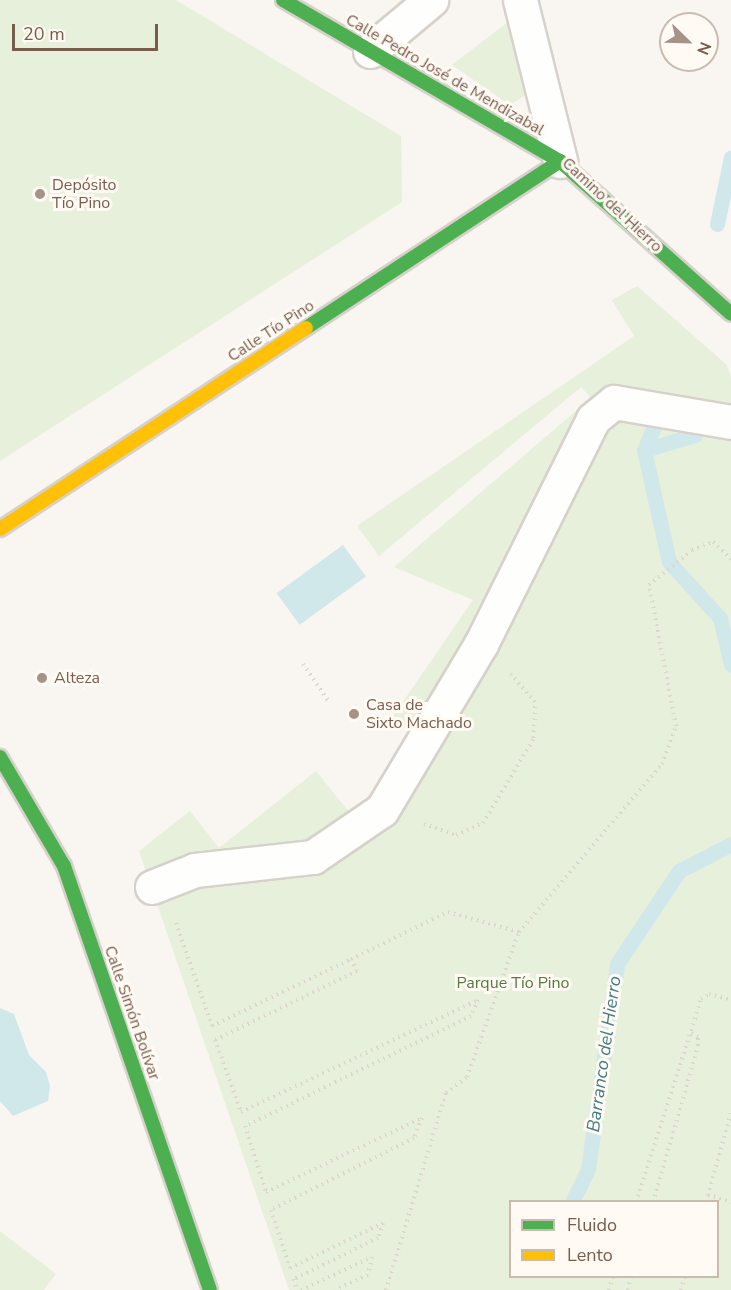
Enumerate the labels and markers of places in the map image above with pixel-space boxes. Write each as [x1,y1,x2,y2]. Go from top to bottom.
place label: Depósito Tío Pino [52,175,116,213]
marker: Depósito Tío Pino [33,187,47,201]
place label: Alteza [54,668,100,688]
marker: Alteza [35,671,49,685]
place label: Casa de Sixto Machado [366,695,472,733]
marker: Casa de Sixto Machado [347,707,361,721]

